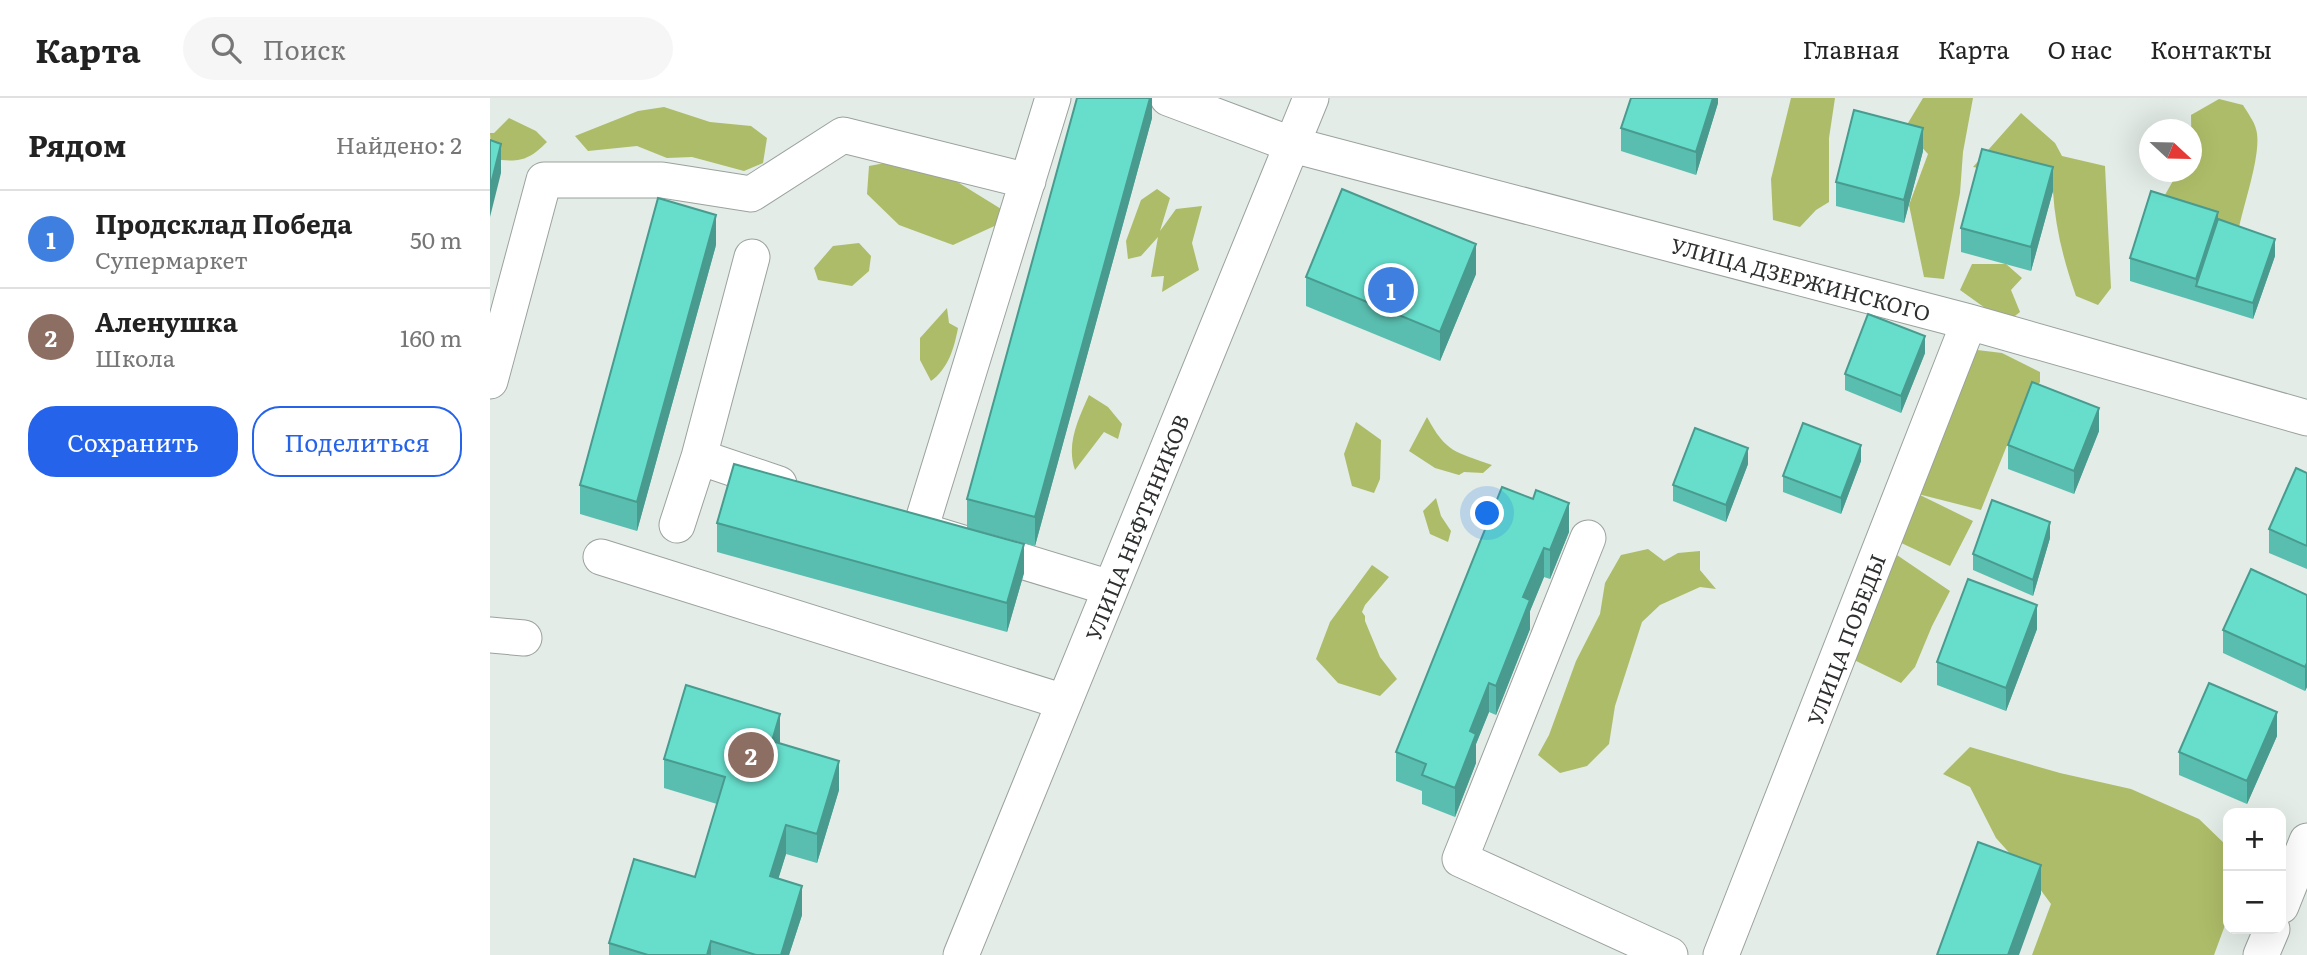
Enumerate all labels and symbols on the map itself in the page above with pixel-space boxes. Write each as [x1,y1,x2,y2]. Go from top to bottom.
north arrow [2139,119,2202,182]
street label: УЛИЦА ДЗЕРЖИНСКОГО [1668,228,1934,328]
pin: 1 [1368,264,1414,316]
street label: УЛИЦА НЕФТЯНИКОВ [1076,409,1196,645]
your location [1470,496,1504,530]
street label: УЛИЦА ПОБЕДЫ [1798,549,1892,729]
pin: 2 [728,729,774,781]

